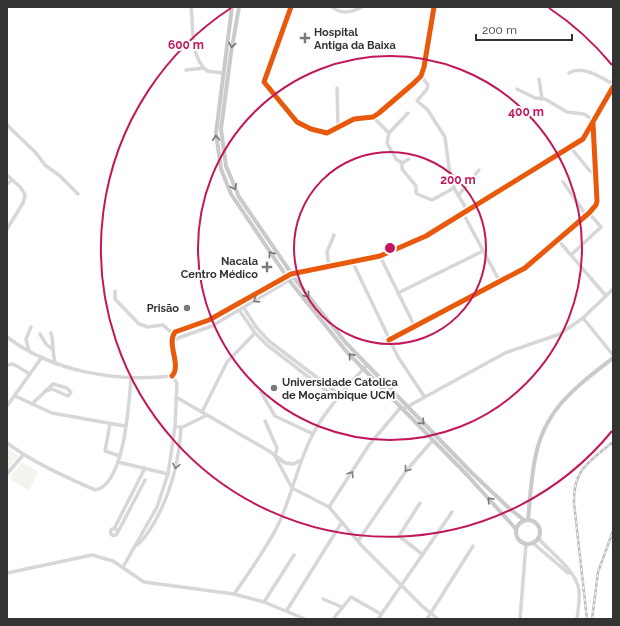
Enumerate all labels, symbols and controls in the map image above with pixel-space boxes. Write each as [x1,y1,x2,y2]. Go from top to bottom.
scale bar [476,16,572,42]
text: 200 m [482,23,517,37]
place label: Hospital Antiga da Baixa [314,26,396,52]
marker: Hospital Antiga da Baixa [299,32,311,44]
text: 600 m [168,38,204,52]
one-way arrow [228,42,237,49]
text: 400 m [508,105,544,119]
one-way arrow [212,135,221,141]
text: 200 m [440,173,476,187]
one-way arrow [229,182,237,190]
centre of rings [383,241,397,255]
one-way arrow [268,251,276,258]
place label: Nacala Centro Médico [181,255,258,281]
marker: Nacala Centro Médico [261,261,273,273]
one-way arrow [302,290,309,297]
one-way arrow [253,295,260,303]
place label: Prisão [147,302,179,315]
marker: Prisão [182,303,192,313]
one-way arrow [349,354,356,361]
place label: Universidade Catolica de Moçambique UCM [282,376,398,402]
marker: Universidade Catolica de Moçambique UCM [269,383,279,393]
one-way arrow [417,417,425,425]
one-way arrow [172,463,180,470]
one-way arrow [405,465,412,472]
one-way arrow [346,471,353,478]
one-way arrow [488,497,495,505]

